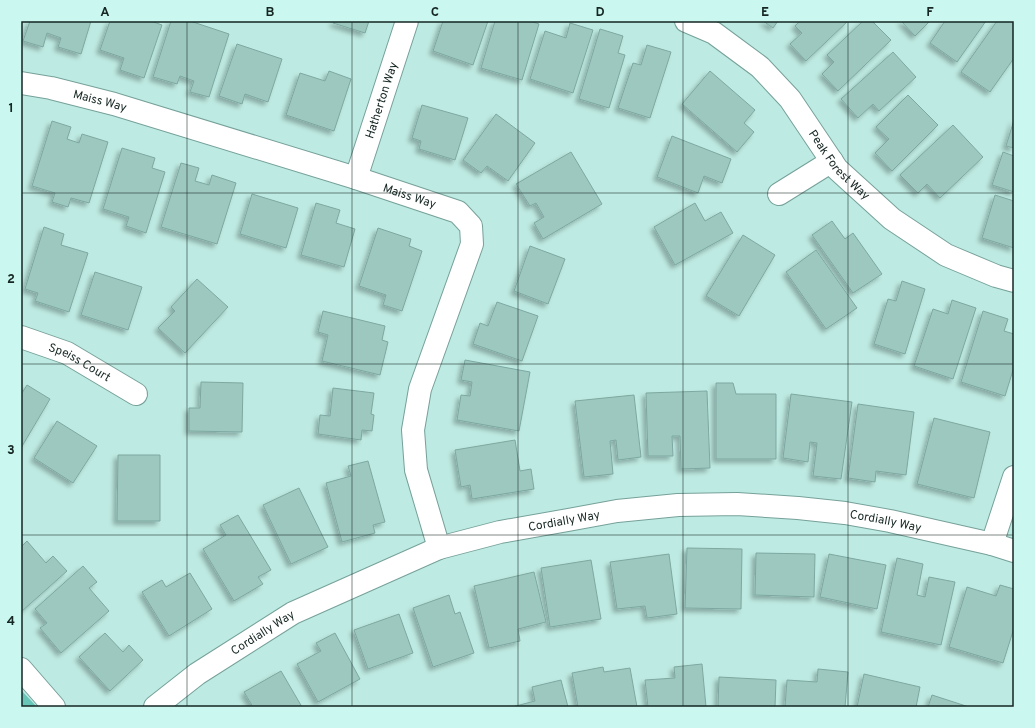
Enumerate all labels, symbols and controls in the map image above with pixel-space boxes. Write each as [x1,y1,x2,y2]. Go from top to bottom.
text: A [100,5,110,21]
text: B [266,5,275,21]
text: C [431,5,439,21]
text: D [595,5,605,21]
text: E [761,5,769,21]
text: F [926,5,934,21]
street label: Hatherton Way [362,60,402,141]
street label: Maiss Way [71,87,129,116]
text: 1 [8,101,14,117]
street label: Peak Forest Way [804,127,873,204]
street label: Maiss Way [381,181,438,213]
text: 2 [7,272,15,288]
street label: Speiss Court [46,340,113,386]
text: 3 [7,443,15,459]
street label: Cordially Way [527,507,601,536]
street label: Cordially Way [848,507,923,537]
street label: Cordially Way [228,607,298,659]
text: 4 [7,614,15,630]

